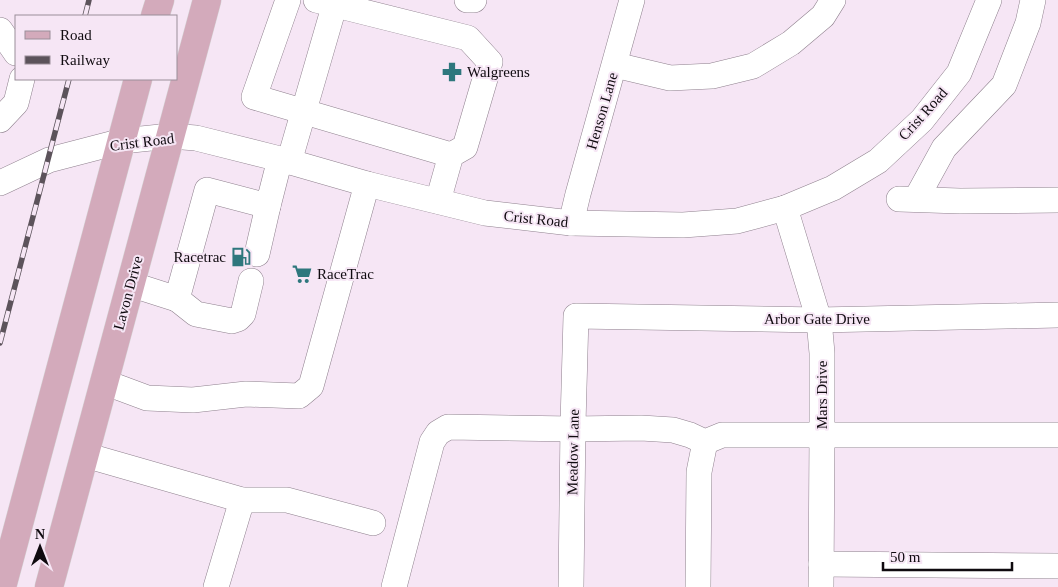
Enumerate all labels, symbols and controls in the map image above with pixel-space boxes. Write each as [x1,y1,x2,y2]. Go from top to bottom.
legend [15,15,178,80]
text: Road [60,27,92,43]
text: Railway [60,52,110,68]
pharmacy icon: Walgreens [441,61,463,83]
place label: Walgreens [467,64,530,80]
street label: Henson Lane [583,70,621,151]
street label: Crist Road [895,84,951,143]
street label: Crist Road [109,130,176,154]
street label: Crist Road [503,208,569,230]
fuel station icon: Racetrac [230,246,252,268]
place label: Racetrac [174,249,226,265]
street label: Lavon Drive [110,254,146,332]
supermarket icon: RaceTrac [291,263,313,285]
place label: RaceTrac [317,266,374,282]
street label: Arbor Gate Drive [764,311,870,327]
street label: Mars Drive [814,360,830,429]
street label: Meadow Lane [564,408,582,495]
north arrow [15,522,65,572]
text: N [35,527,45,542]
scale bar [883,540,1012,572]
text: 50 m [890,549,921,565]

